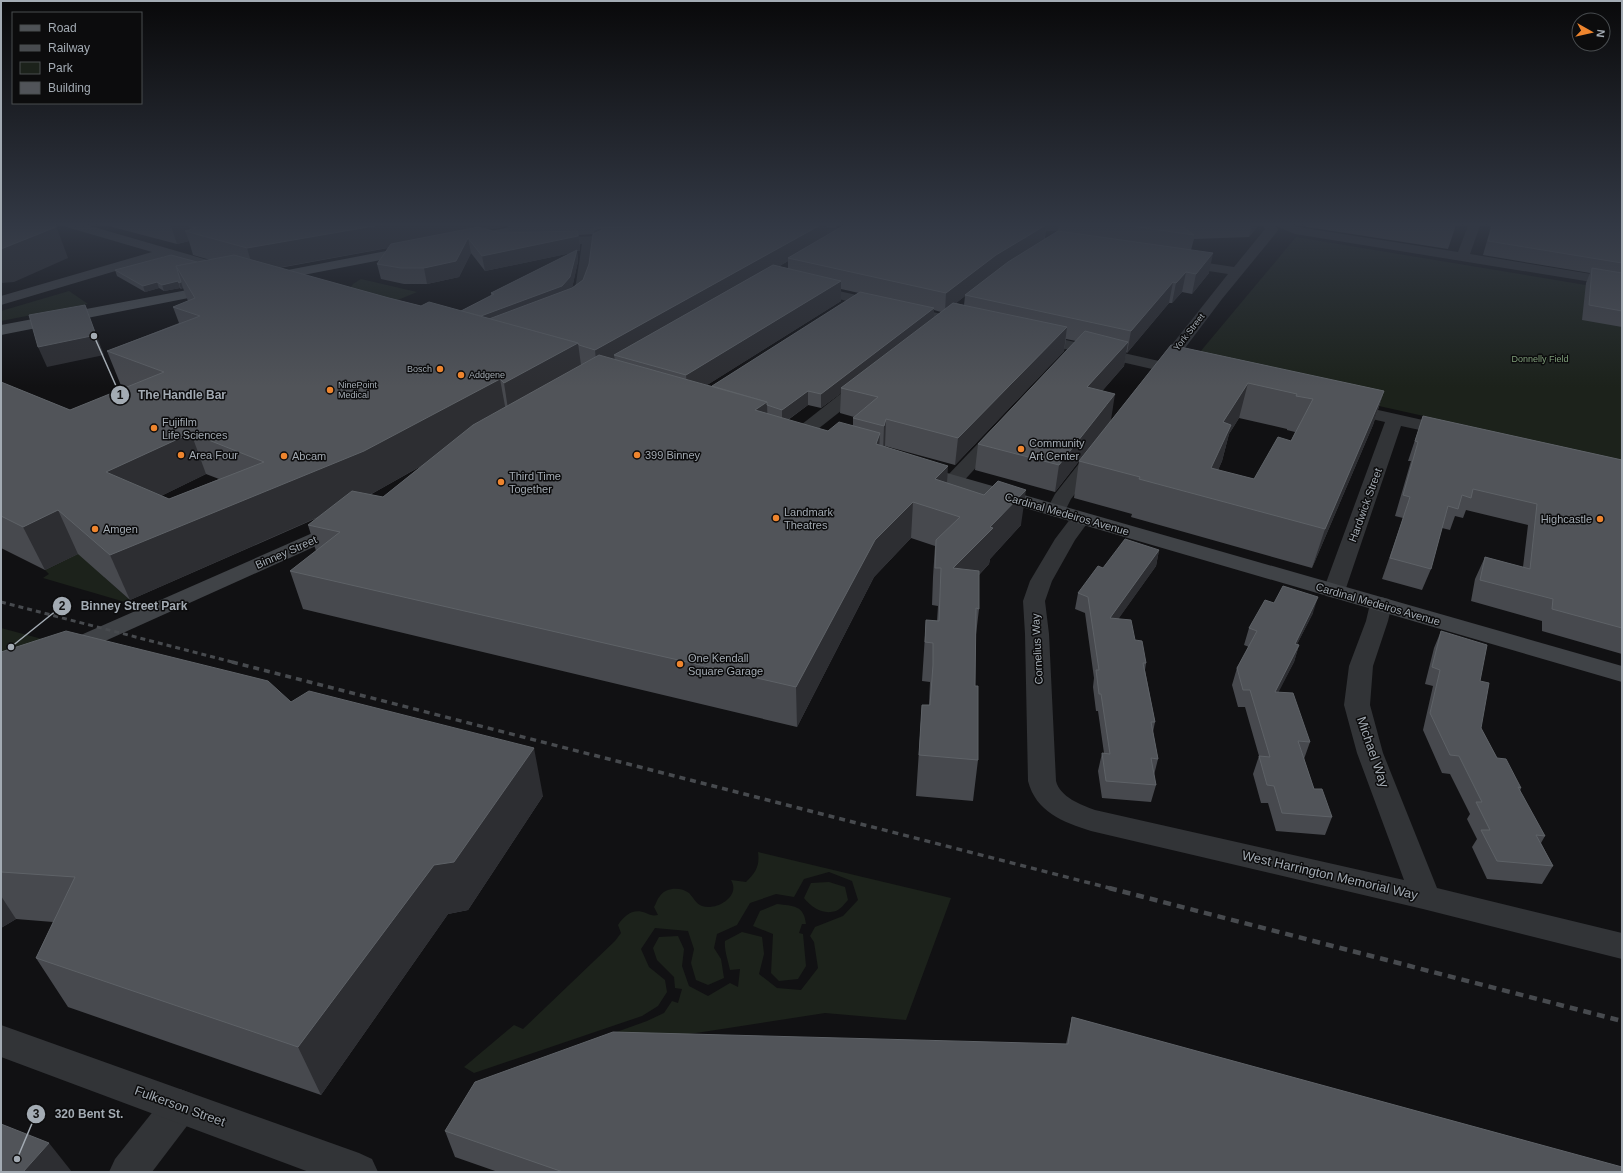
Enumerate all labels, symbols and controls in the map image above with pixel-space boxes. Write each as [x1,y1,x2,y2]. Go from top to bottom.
legend [12,12,142,104]
north arrow [1571,12,1611,52]
text: Road [48,21,77,35]
text: N [1594,29,1607,38]
text: Railway [48,41,90,55]
text: Park [48,61,74,75]
text: Building [48,81,91,95]
street label: York Street [1171,311,1207,352]
park label: Donnelly Field [1511,354,1569,364]
place label: Bosch [407,364,432,374]
marker: Bosch [435,364,445,374]
marker: Addgene [456,370,466,380]
place label: Addgene [469,370,505,380]
place label: NinePoint Medical [338,380,378,400]
callout: The Handle Bar [110,383,234,407]
marker: NinePoint Medical [325,385,335,395]
text: 1 [117,388,124,402]
text: The Handle Bar [138,388,226,402]
place label: Fujifilm Life Sciences [162,416,228,441]
marker: Fujifilm Life Sciences [149,423,159,433]
place label: Community Art Center [1029,437,1085,462]
marker: Community Art Center [1016,444,1026,454]
place label: Area Four [189,449,238,461]
place label: 399 Binney [645,449,701,461]
marker: Area Four [176,450,186,460]
place label: Abcam [292,450,326,462]
marker: 399 Binney [632,450,642,460]
marker: Abcam [279,451,289,461]
street label: Hardwick Street [1346,466,1384,544]
place label: Third Time Together [509,470,561,495]
marker: Third Time Together [496,477,506,487]
street label: Cardinal Medeiros Avenue [1003,490,1131,538]
place label: Landmark Theatres [784,506,833,531]
marker: Landmark Theatres [771,513,781,523]
place label: Highcastle [1541,513,1592,525]
marker: Highcastle [1595,514,1605,524]
place label: Amgen [103,523,138,535]
marker: Amgen [90,524,100,534]
street label: Binney Street [253,533,319,571]
street label: Cardinal Medeiros Avenue [1314,580,1442,628]
callout: Binney Street Park [52,594,195,618]
text: 2 [59,599,66,613]
text: Binney Street Park [81,599,188,613]
street label: Cornelius Way [1029,613,1045,685]
place label: One Kendall Square Garage [688,652,763,677]
marker: One Kendall Square Garage [675,659,685,669]
street label: Michael Way [1354,715,1392,790]
street label: West Harrington Memorial Way [1241,847,1420,903]
street label: Fulkerson Street [133,1083,228,1129]
callout: 320 Bent St. [26,1102,131,1126]
text: 3 [33,1107,40,1121]
text: 320 Bent St. [55,1107,123,1121]

